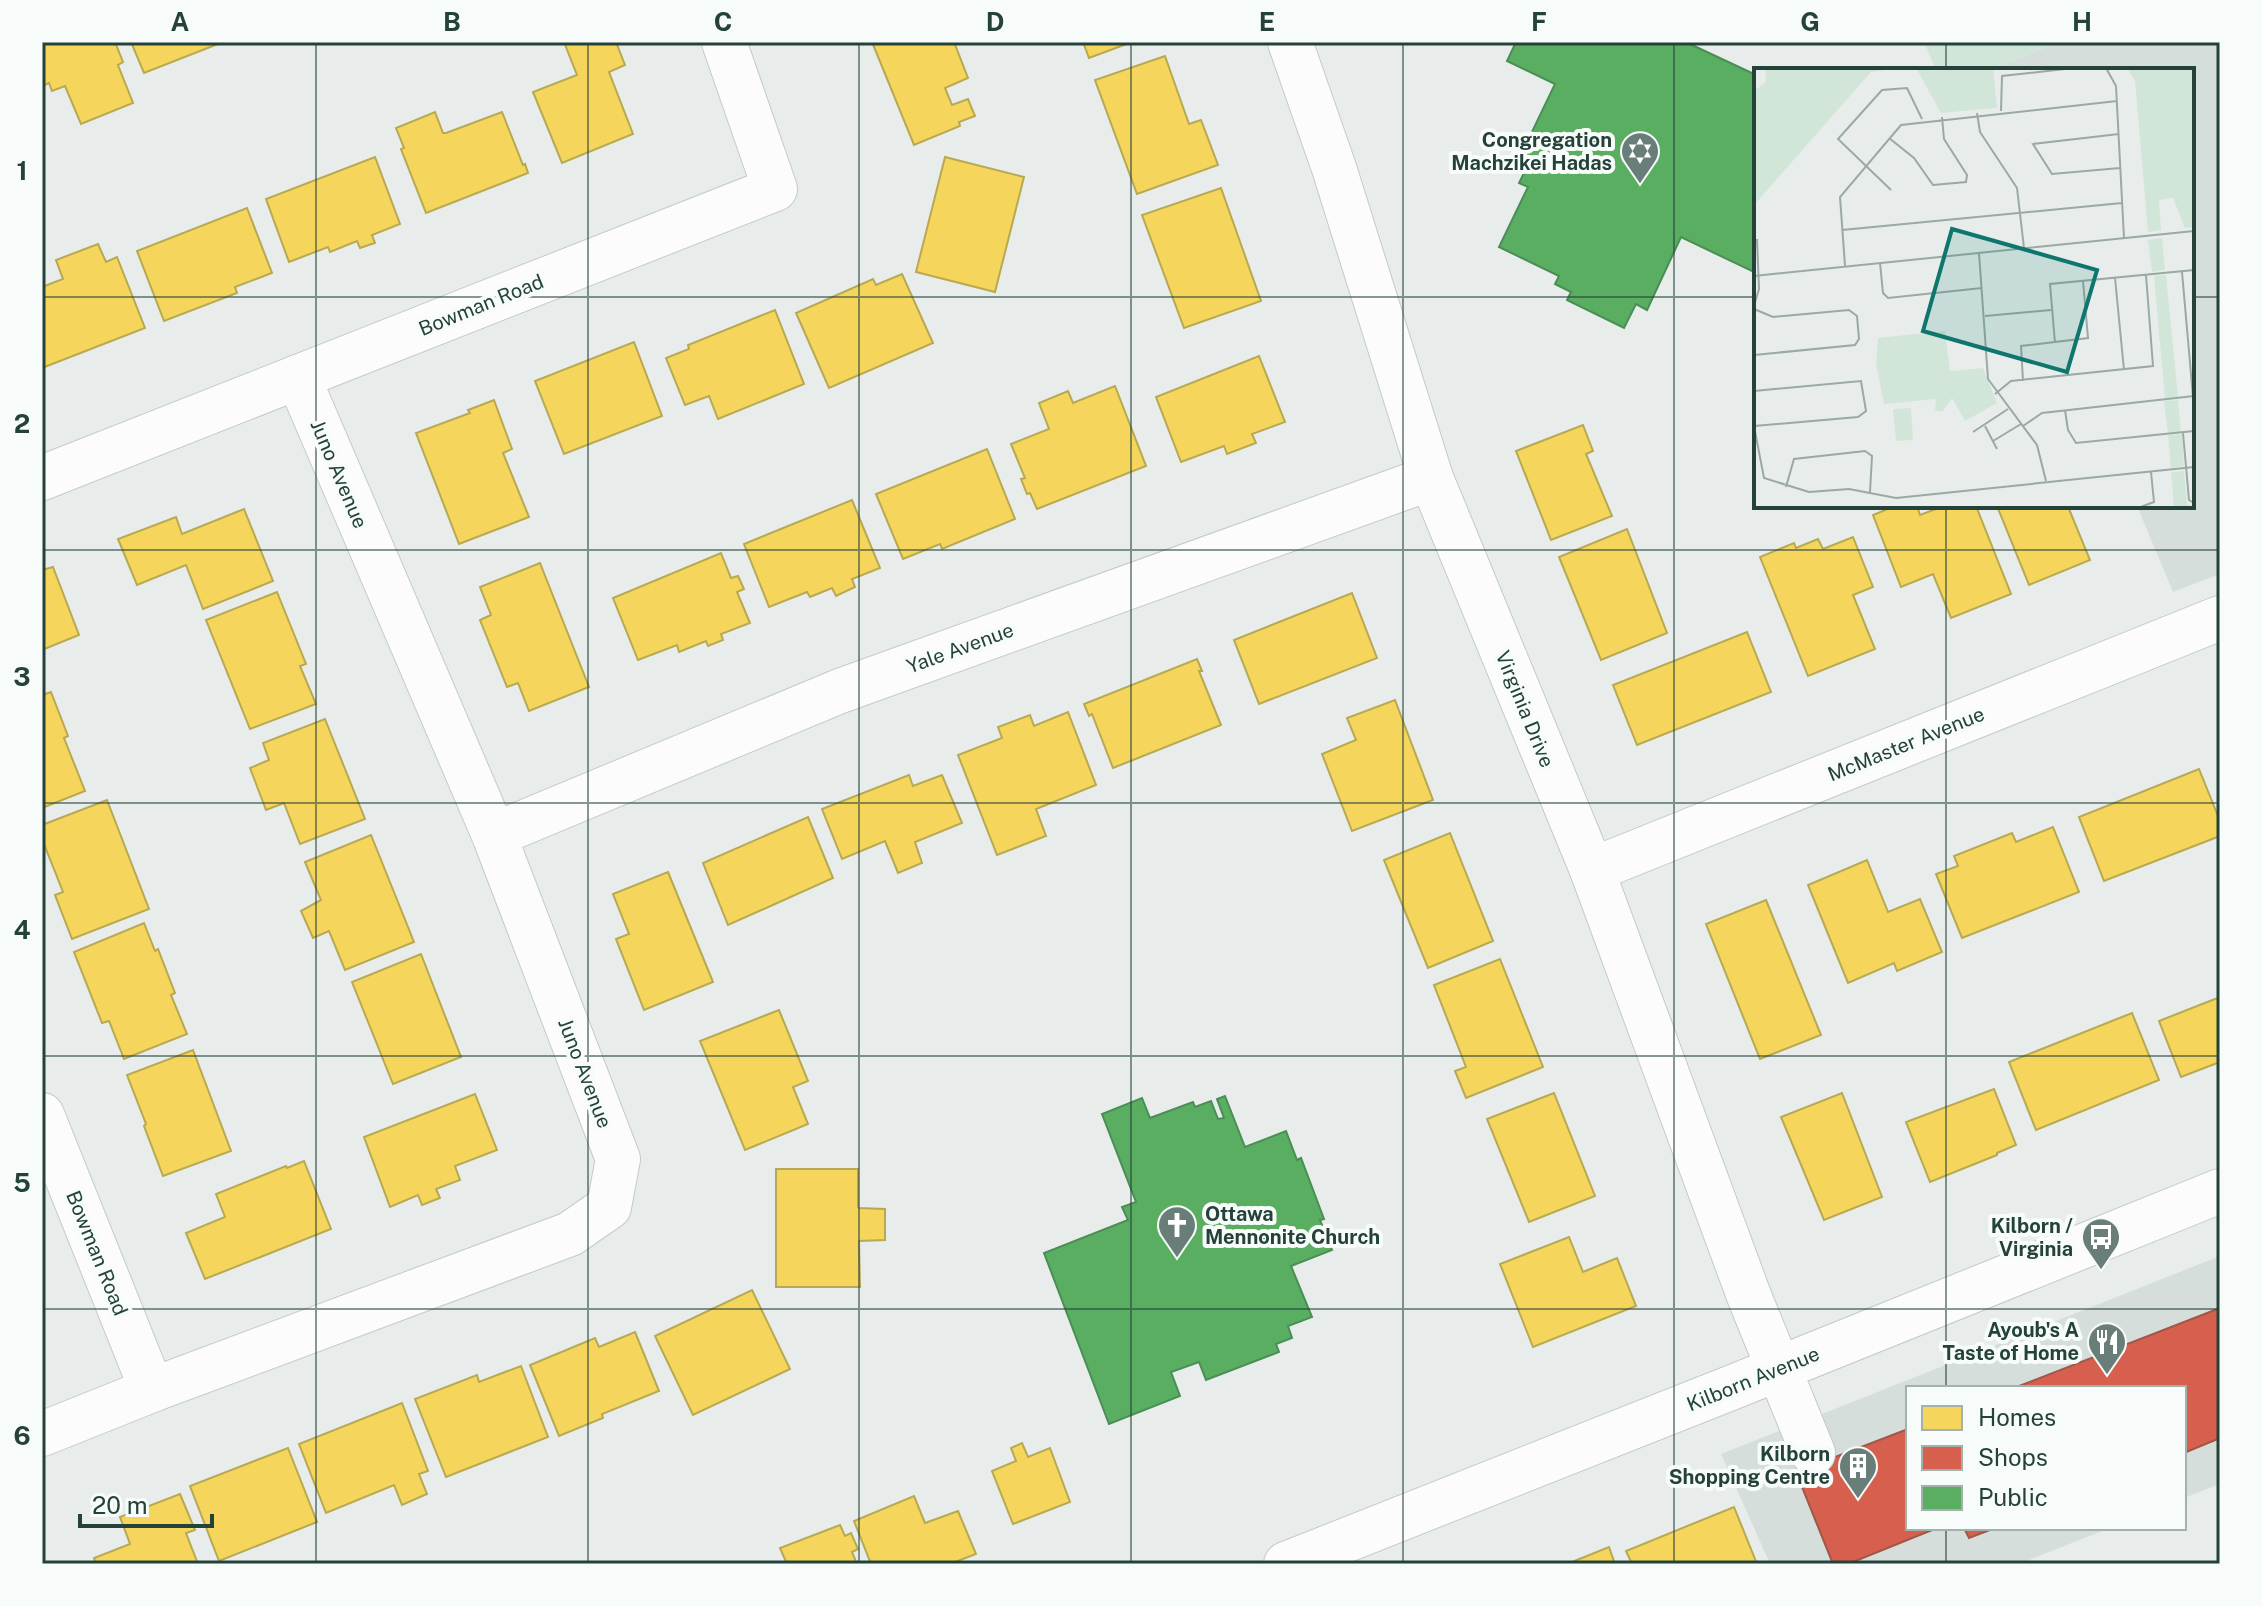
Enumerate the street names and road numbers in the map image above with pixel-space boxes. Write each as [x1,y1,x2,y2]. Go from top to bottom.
street label: Bowman Road [415,269,547,341]
street label: Juno Avenue [305,416,373,532]
street label: Yale Avenue [903,618,1017,678]
street label: Virginia Drive [1491,647,1559,771]
street label: McMaster Avenue [1824,702,1988,786]
street label: Juno Avenue [553,1015,617,1131]
street label: Bowman Road [61,1187,133,1319]
street label: Kilborn Avenue [1683,1341,1823,1417]

